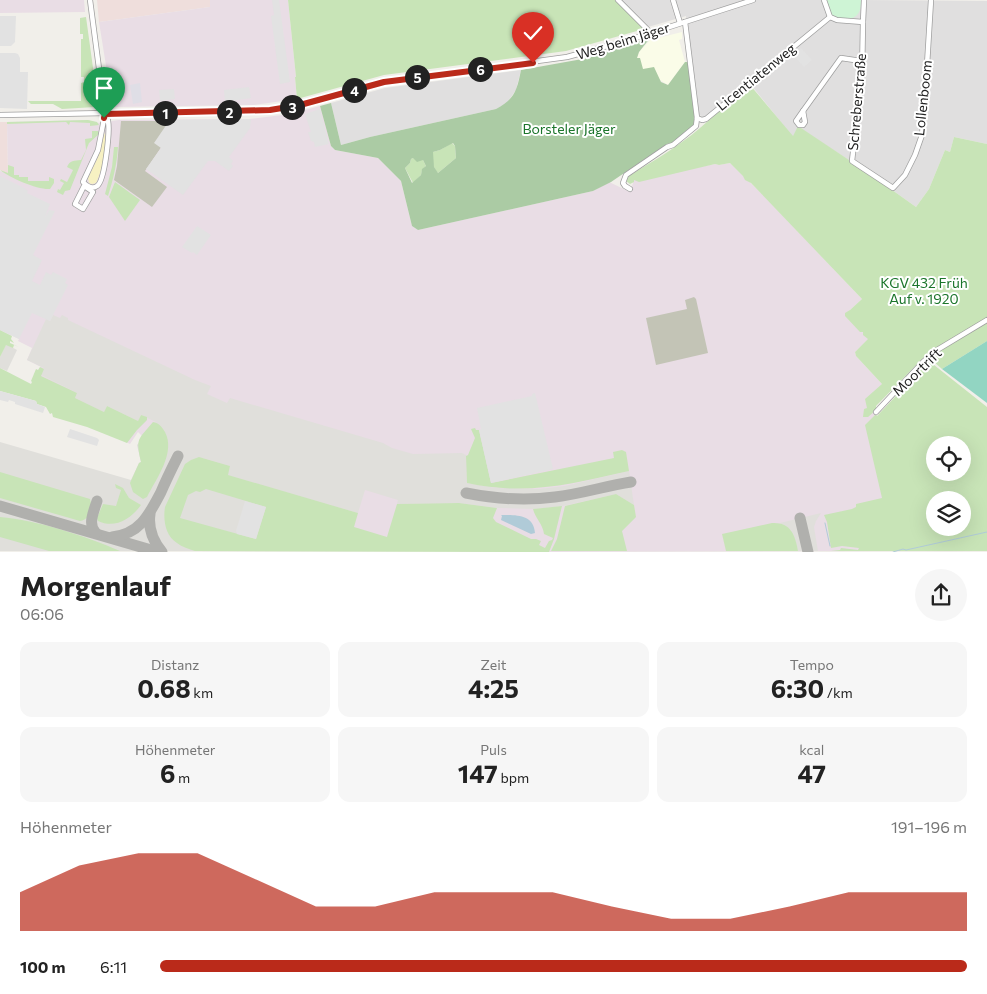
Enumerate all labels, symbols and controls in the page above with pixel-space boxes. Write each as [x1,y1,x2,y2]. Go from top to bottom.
pin [512,12,554,63]
street label: Weg beim Jäger [574,18,672,63]
icon: check [519,19,547,47]
street label: Licentiatenweg [712,39,799,114]
street label: Schreberstraße [844,53,869,151]
pin: 6 [468,56,492,82]
street label: Lollenboom [910,59,935,137]
text: 6 [476,61,485,78]
pin: 5 [404,64,430,90]
pin [83,67,125,118]
text: 5 [413,69,422,86]
icon: arrive [90,74,118,102]
pin: 4 [342,78,366,102]
text: 4 [350,82,359,99]
pin: 3 [280,94,304,120]
text: 3 [288,99,297,116]
pin: 1 [152,100,178,126]
pin: 2 [216,100,242,124]
text: 2 [226,104,233,121]
text: 1 [162,105,169,122]
park label: Borsteler Jäger [522,120,616,137]
park label: KGV 432 Früh Auf v. 1920 [880,274,968,307]
street label: Moortrift [888,344,945,399]
map controls [926,436,971,536]
button: locate [926,436,971,481]
button: layers [926,491,971,536]
text: Morgenlauf [20,568,171,602]
button: share [915,569,967,621]
text: 06:06 [20,604,64,623]
text: Distanz [151,656,199,673]
text: Zeit [480,656,507,673]
text: Tempo [790,656,834,673]
text: 0.68 [137,673,191,703]
text: 4:25 [468,673,519,703]
text: 6:30 [771,673,824,703]
text: km [191,684,213,701]
text: /km [824,684,853,701]
text: Höhenmeter [135,741,215,758]
text: Puls [480,741,507,758]
text: kcal [799,741,824,758]
text: 6 [160,758,175,788]
text: 147 [458,758,498,788]
text: 47 [798,758,826,788]
text: m [175,769,190,786]
text: bpm [498,769,529,786]
text: Höhenmeter [20,817,112,836]
text: 191–196 m [891,817,967,836]
text: 100 m [20,957,66,976]
text: 6:11 [100,957,127,976]

